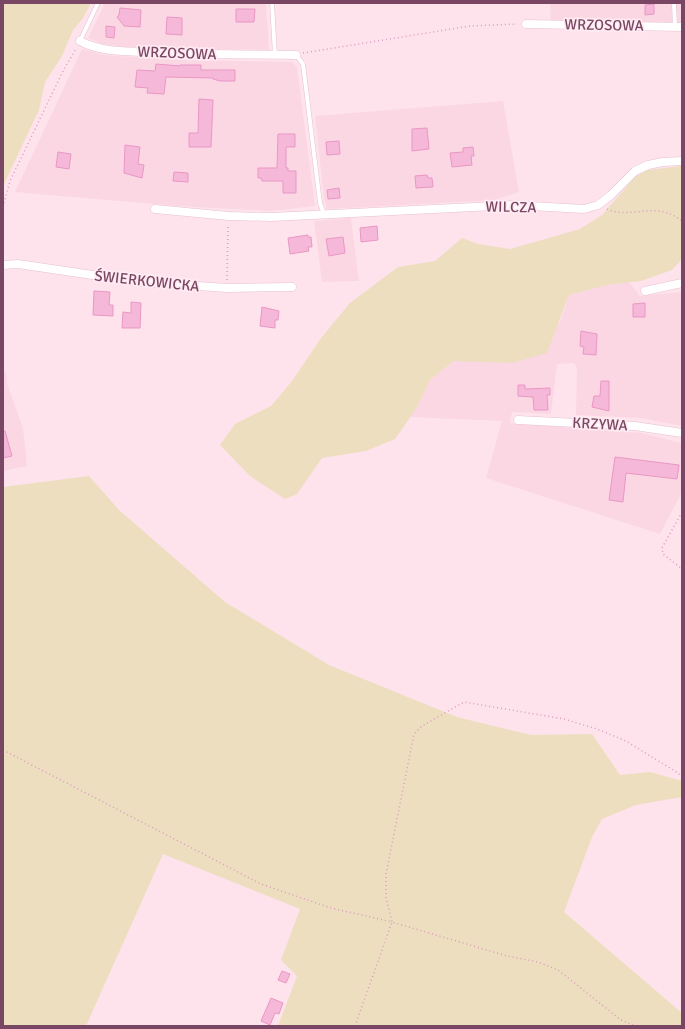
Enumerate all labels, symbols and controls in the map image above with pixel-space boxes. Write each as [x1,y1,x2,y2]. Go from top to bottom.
street label: WRZOSOWA [564,15,644,35]
street label: WRZOSOWA [137,43,217,63]
street label: WILCZA [485,198,537,216]
street label: ŚWIERKOWICKA [94,266,201,295]
street label: KRZYWA [572,414,628,434]

